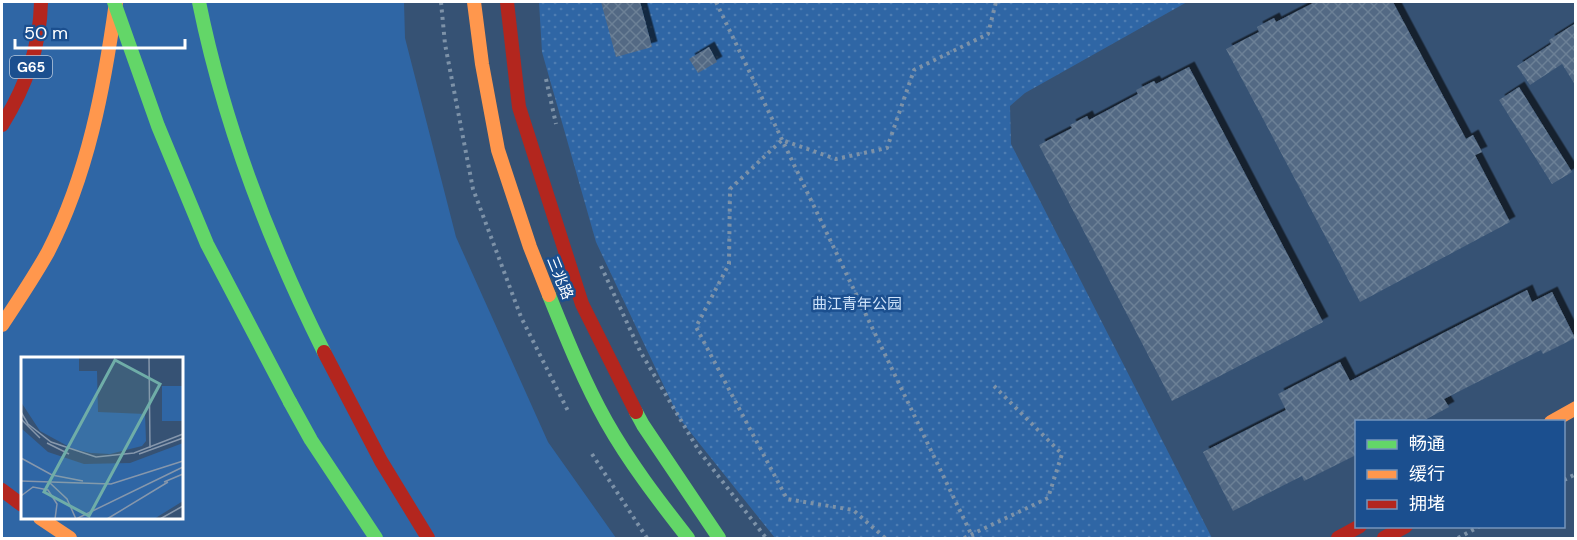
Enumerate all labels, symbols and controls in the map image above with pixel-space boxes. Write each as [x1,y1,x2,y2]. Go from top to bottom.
scale bar [15,12,184,50]
text: 50 m [24,21,68,45]
road number: G65 [10,56,52,78]
street label: 三兆路 [542,253,578,303]
park label: 曲江青年公园 [812,294,902,314]
inset map [21,357,183,519]
legend [1355,420,1565,528]
text: 畅通 [1409,432,1445,456]
text: 缓行 [1409,462,1445,486]
text: 拥堵 [1409,492,1445,516]

